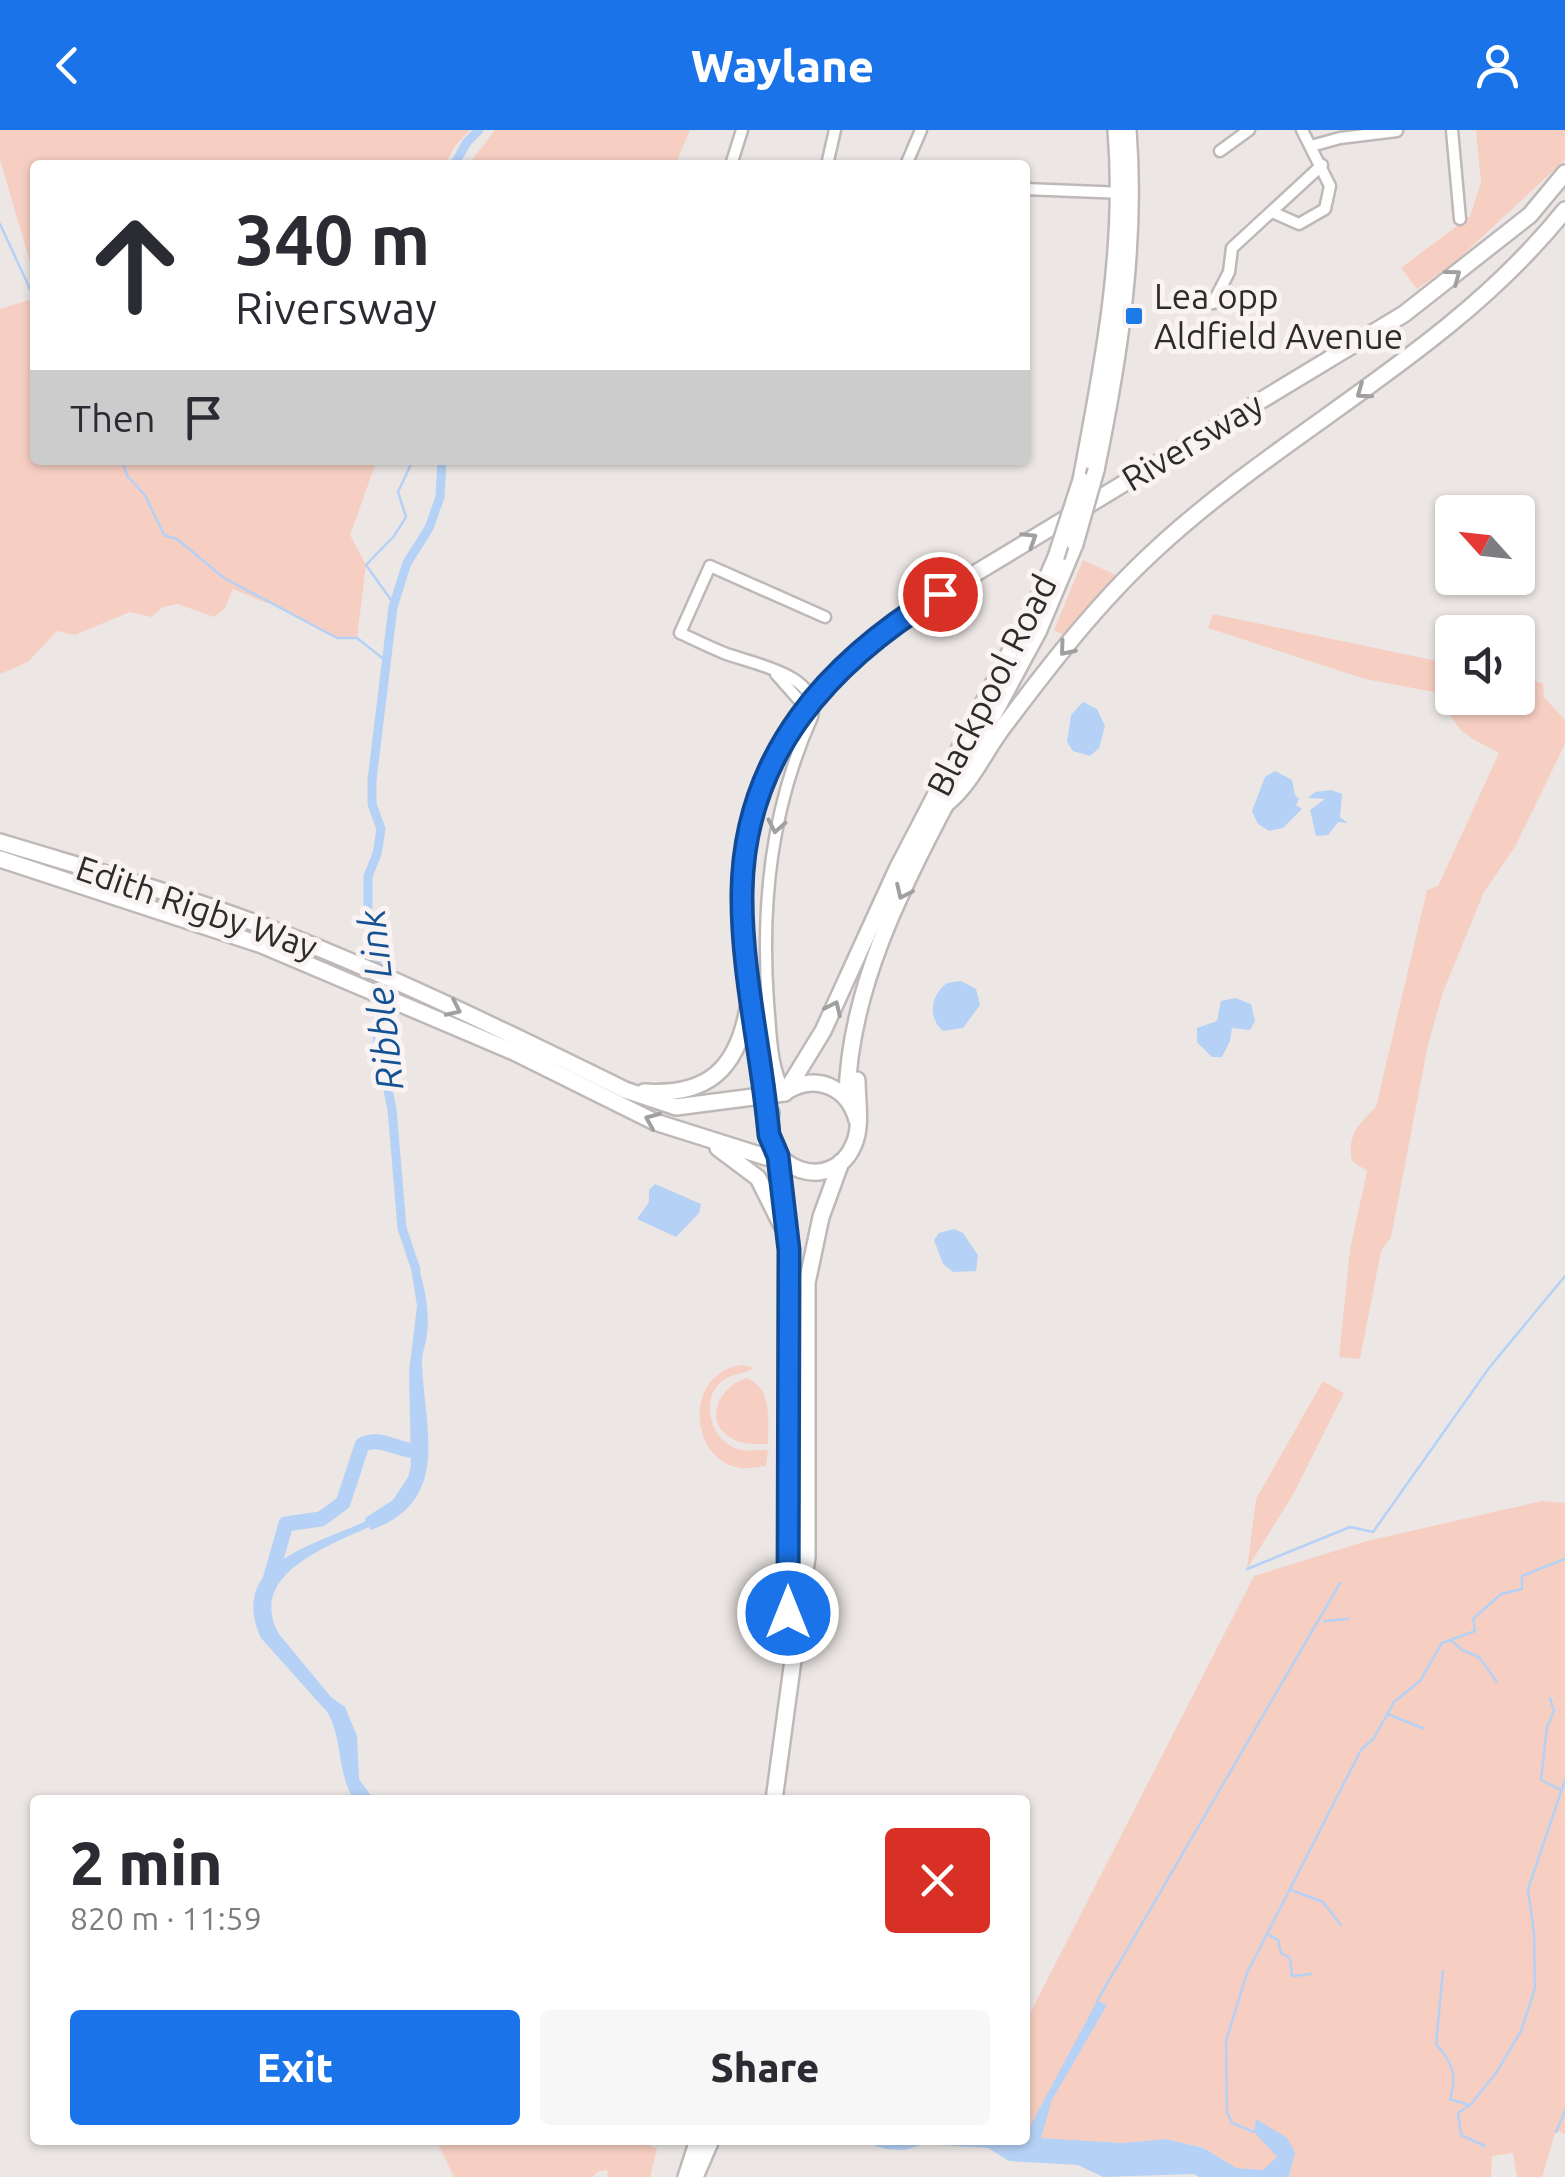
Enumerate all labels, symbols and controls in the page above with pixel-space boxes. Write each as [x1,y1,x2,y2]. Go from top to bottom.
icon: back [40,38,95,93]
icon: person [1470,38,1525,93]
text: Waylane [691,40,874,91]
icon: ahead [70,200,200,330]
text: 340 m [235,200,430,278]
one-way arrow [1443,271,1461,288]
place label: Lea opp Aldfield Avenue [1154,276,1403,356]
text: Riversway [235,282,437,333]
marker: Lea opp Aldfield Avenue [1123,305,1145,327]
one-way arrow [1356,380,1374,397]
street label: Riversway [1114,383,1270,499]
icon: arrive [176,390,231,445]
text: Then [70,397,156,439]
north arrow [1435,495,1535,595]
map controls [1435,495,1535,715]
one-way arrow [1019,532,1037,551]
pin [898,552,983,637]
icon: arrive [913,567,968,622]
street label: Blackpool Road [918,568,1064,802]
button: sound [1435,615,1535,715]
one-way arrow [1059,637,1077,655]
one-way arrow [766,817,787,834]
street label: Edith Rigby Way [71,847,323,967]
one-way arrow [896,882,916,900]
water label: Ribble Link [350,907,410,1093]
one-way arrow [444,996,462,1016]
one-way arrow [821,1001,841,1019]
one-way arrow [644,1112,662,1132]
position arrow [736,1561,840,1665]
button: close [885,1828,990,1933]
text: 2 min [70,1829,223,1896]
text: 820 m · 11:59 [70,1900,262,1936]
button: Exit [70,2010,520,2125]
button: Share [540,2010,990,2125]

